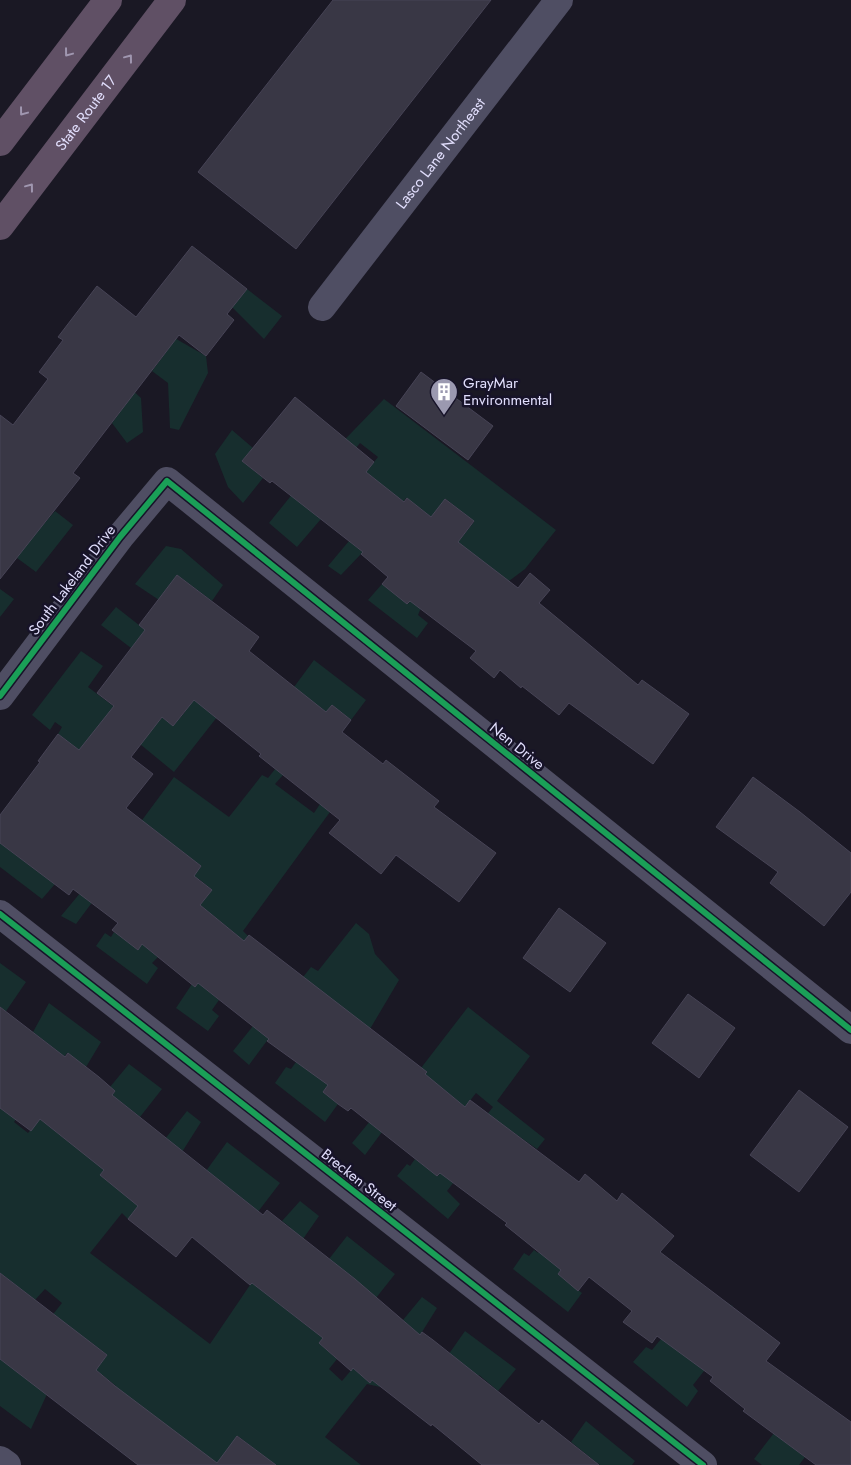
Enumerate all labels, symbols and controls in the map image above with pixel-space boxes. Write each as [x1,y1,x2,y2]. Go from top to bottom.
one-way arrow [65,47,74,57]
one-way arrow [123,55,131,64]
street label: State Route 17 [50,70,122,155]
street label: Lasco Lane Northeast [391,93,491,214]
one-way arrow [20,106,29,116]
one-way arrow [24,184,32,193]
place label: GrayMar Environmental [463,372,552,411]
building icon: GrayMar Environmental [429,377,459,416]
street label: South Lakeland Drive [23,520,121,640]
street label: Nen Drive [485,717,549,775]
street label: Brecken Street [317,1143,402,1217]

